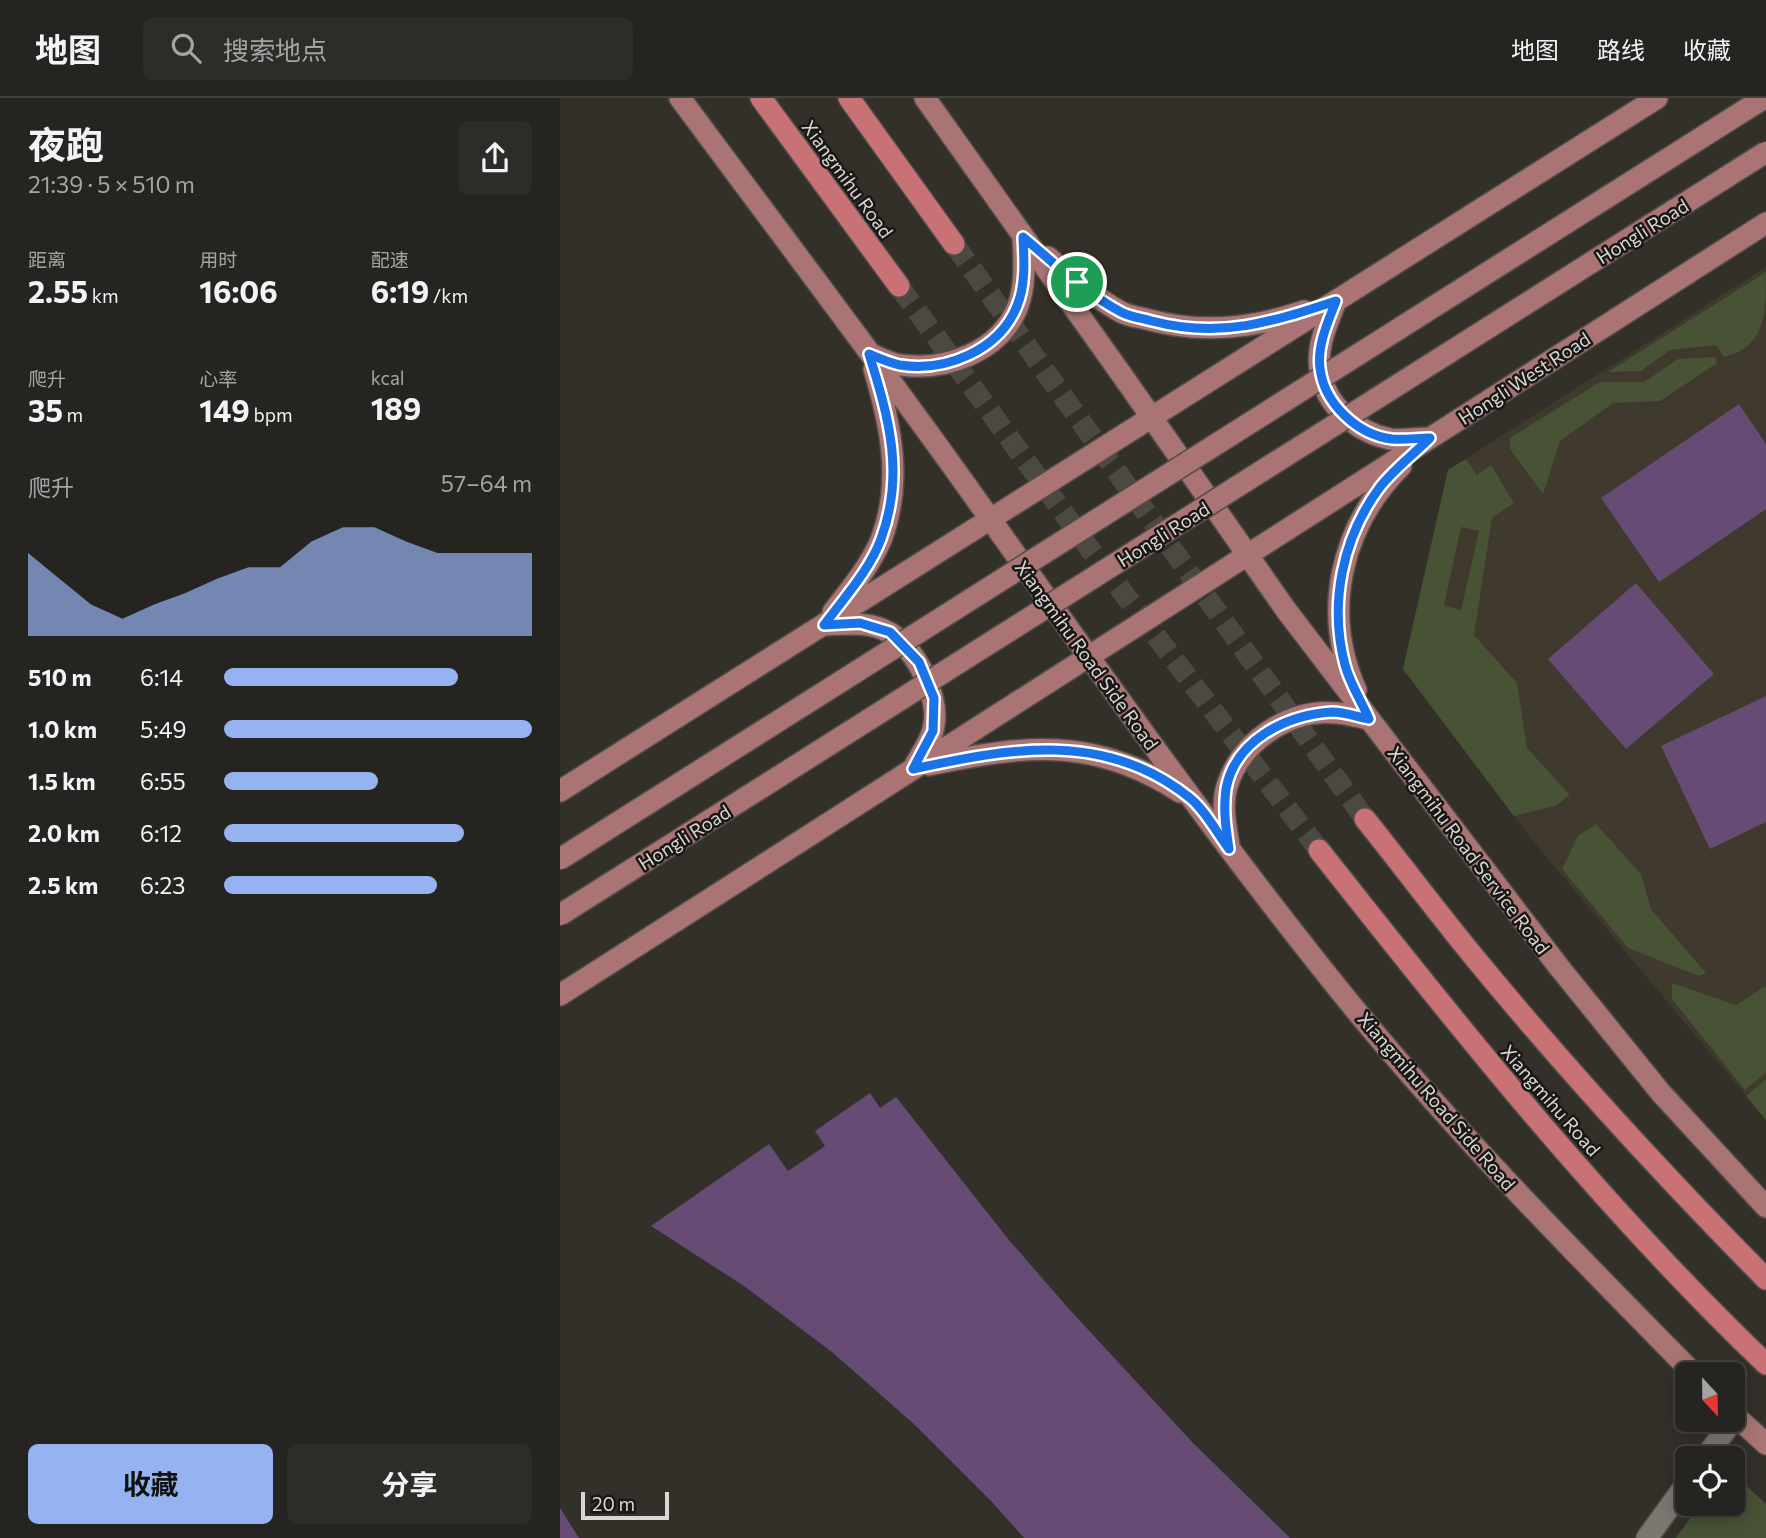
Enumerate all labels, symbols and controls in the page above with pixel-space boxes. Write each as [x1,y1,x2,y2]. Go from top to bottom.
search box [143,17,633,80]
text: 地图 [35,28,101,69]
icon: search [167,29,205,67]
text: 搜索地点 [223,34,327,65]
text: 地图 [1511,35,1559,64]
text: 路线 [1597,35,1645,64]
text: 收藏 [1683,35,1731,64]
street label: Xiangmihu Road [798,116,898,242]
text: 夜跑 [28,120,104,167]
button: share [458,121,532,195]
text: 21:39 · 5 × 510 m [28,170,195,198]
street label: Hongli Road [1592,194,1692,268]
text: 距离 [28,248,66,271]
text: 用时 [199,248,237,271]
text: 配速 [371,248,409,271]
pin [1047,252,1107,312]
icon: arrive [1058,263,1096,301]
text: 2.55 [28,272,88,309]
text: 16:06 [199,272,278,309]
text: 6:19 [371,272,429,309]
text: km [88,284,119,307]
text: /km [429,284,468,307]
street label: Hongli West Road [1454,327,1594,429]
text: kcal [371,366,405,389]
text: 爬升 [28,367,66,390]
text: 心率 [199,367,237,390]
text: 189 [371,389,421,426]
text: 35 [28,391,63,428]
text: 149 [199,391,250,428]
text: m [63,403,83,426]
text: bpm [250,403,293,426]
text: 57–64 m [441,469,532,497]
text: 爬升 [28,473,74,501]
street label: Hongli Road [1113,497,1213,571]
street label: Xiangmihu Road Side Road [1011,556,1163,754]
text: 510 m [28,663,92,691]
text: 6:14 [140,663,183,691]
text: 1.0 km [28,715,97,743]
text: 5:49 [140,715,186,743]
street label: Xiangmihu Road Service Road [1383,742,1555,958]
text: 1.5 km [28,767,96,795]
text: 6:55 [140,767,186,795]
street label: Hongli Road [634,800,734,874]
text: 2.0 km [28,819,100,847]
text: 6:12 [140,819,182,847]
text: 2.5 km [28,871,98,899]
text: 6:23 [140,871,185,899]
street label: Xiangmihu Road Side Road [1353,1007,1521,1195]
street label: Xiangmihu Road [1496,1040,1606,1160]
north arrow [1675,1362,1745,1432]
map controls [1675,1362,1745,1516]
button: 收藏 [28,1444,273,1524]
button: 分享 [287,1444,532,1524]
button: locate [1675,1446,1745,1516]
scale bar [581,1489,668,1521]
text: 20 m [592,1492,635,1515]

